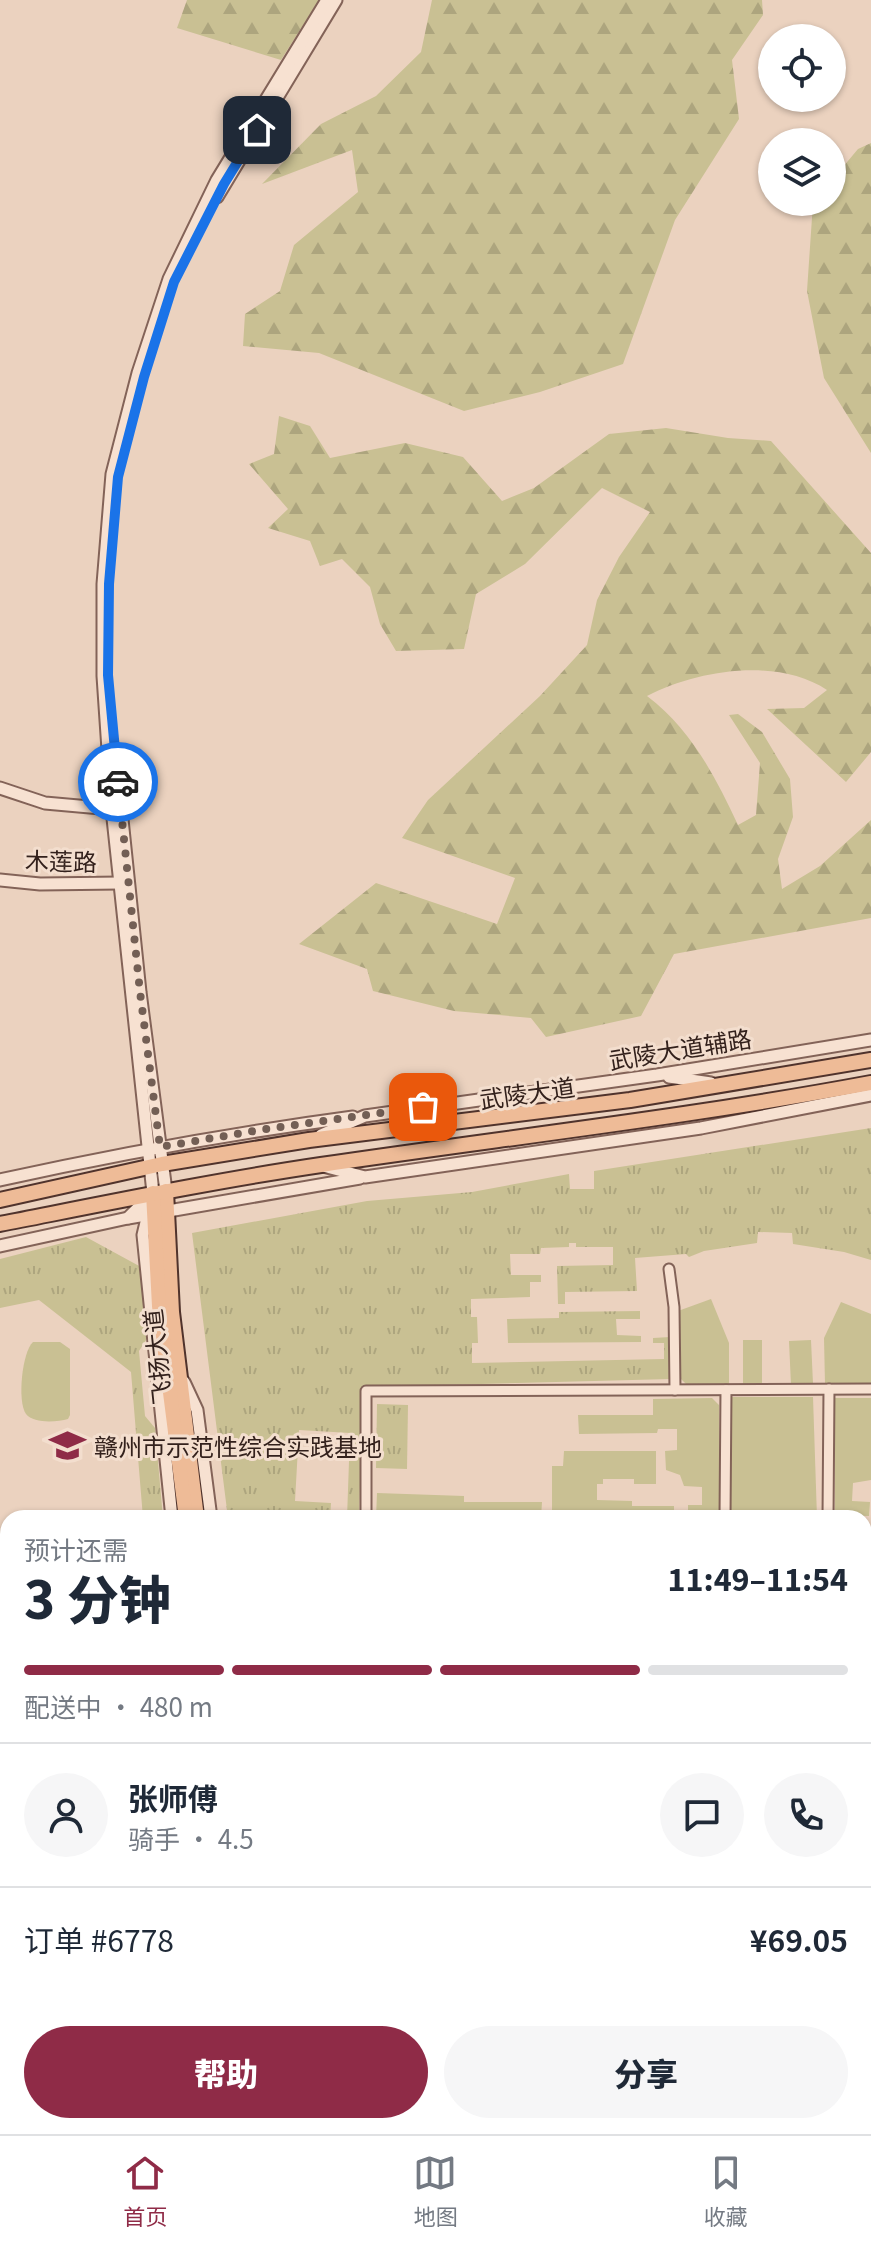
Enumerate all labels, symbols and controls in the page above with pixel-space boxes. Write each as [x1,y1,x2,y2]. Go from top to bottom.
map controls [758,24,846,216]
button: locate [758,24,846,112]
pin [223,96,291,164]
icon: home [235,108,279,152]
button: layers [758,128,846,216]
courier [78,742,158,822]
icon: car [96,760,140,804]
street label: 木莲路 [25,842,97,878]
street label: 武陵大道辅路 [606,1019,754,1077]
street label: 武陵大道 [477,1068,577,1116]
pin [389,1073,457,1141]
icon: bag [401,1085,445,1129]
street label: 飞扬大道 [134,1307,178,1407]
school or university icon: 赣州市示范性综合实践基地 [49,1426,87,1464]
place label: 赣州市示范性综合实践基地 [94,1428,382,1463]
text: 预计还需 [24,1530,128,1567]
text: 11:49–11:54 [668,1556,848,1600]
text: 3 分钟 [24,1559,171,1634]
text: 配送中 · 480 m [24,1687,213,1724]
button: person [24,1773,108,1857]
button: chat [660,1773,744,1857]
button: phone [764,1773,848,1857]
text: 张师傅 [128,1775,218,1819]
text: 骑手 · 4.5 [128,1819,254,1856]
text: 订单 #6778 [24,1917,174,1961]
text: ¥69.05 [750,1917,848,1961]
button: 帮助 [24,2026,428,2118]
button: 分享 [444,2026,848,2118]
tab: 首页 [123,2151,167,2231]
tab: 地图 [413,2151,458,2231]
tab: 收藏 [704,2151,748,2231]

